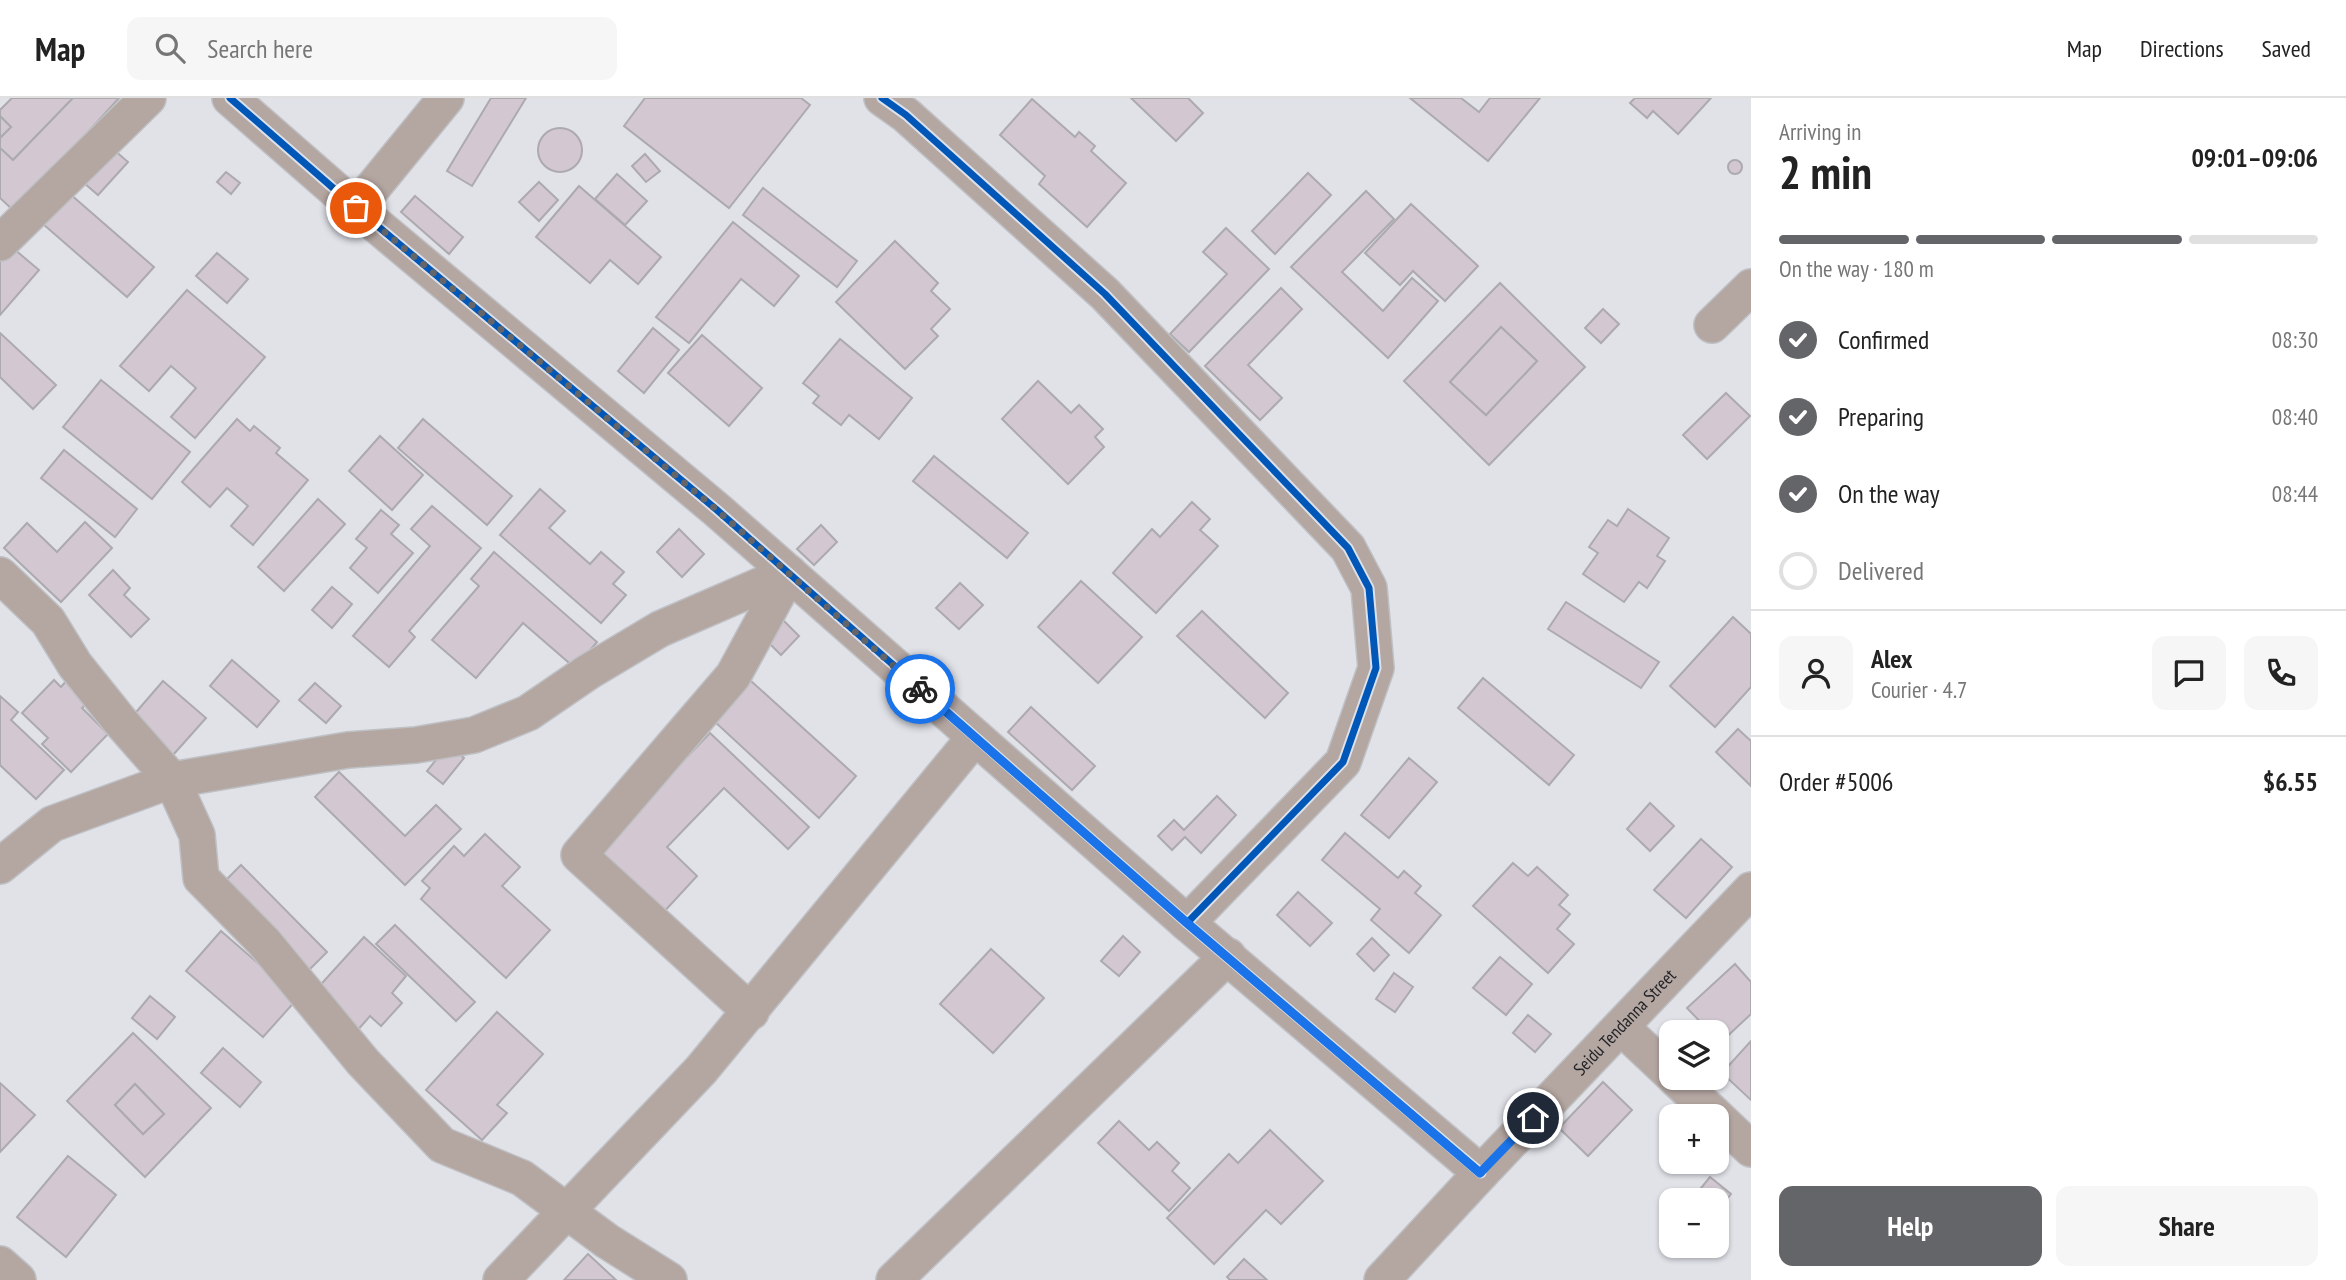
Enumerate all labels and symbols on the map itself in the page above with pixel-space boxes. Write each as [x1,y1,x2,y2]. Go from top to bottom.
pin [326,178,386,238]
courier [885,654,955,724]
street label: Seidu Tendanna Street [1568,964,1681,1080]
pin [1503,1088,1563,1148]

